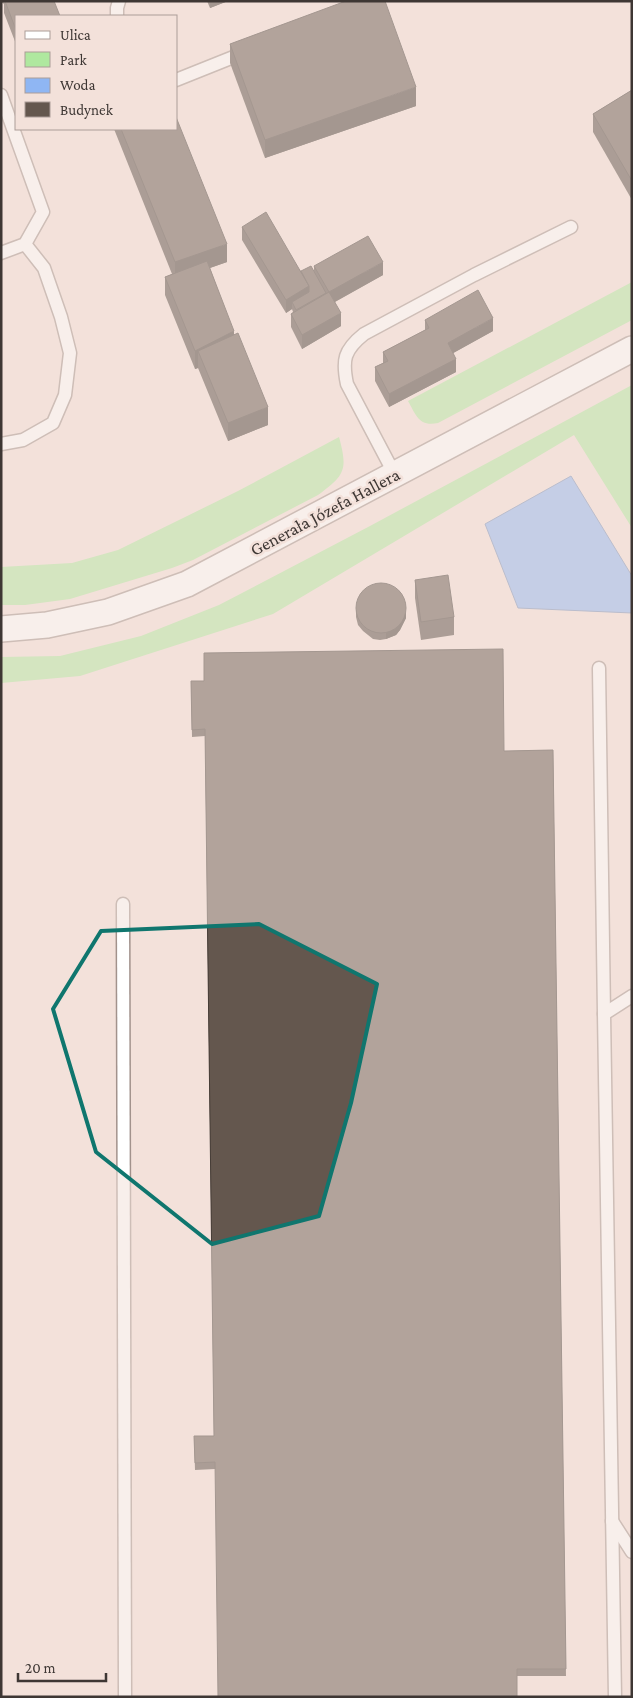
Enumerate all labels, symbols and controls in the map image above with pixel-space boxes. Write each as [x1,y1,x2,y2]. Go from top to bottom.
legend [15,15,178,130]
text: Ulica [60,27,91,43]
text: Park [60,52,87,68]
text: Woda [60,77,95,93]
text: Budynek [60,102,114,119]
street label: Generała Józefa Hallera [247,464,403,560]
scale bar [18,1650,105,1682]
text: 20 m [25,1660,56,1676]

